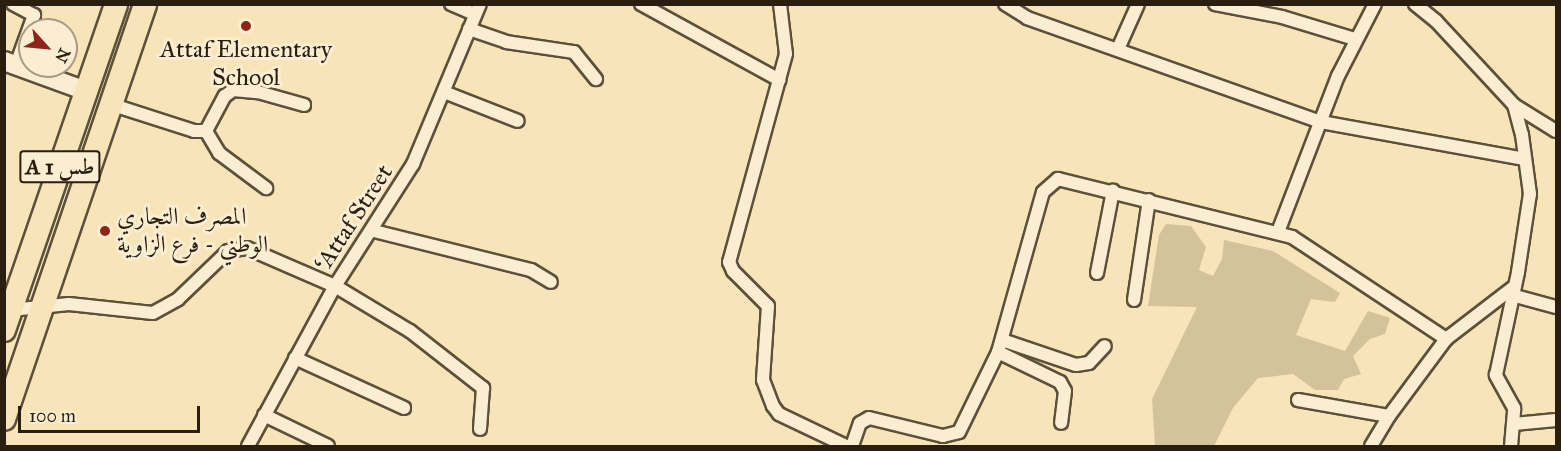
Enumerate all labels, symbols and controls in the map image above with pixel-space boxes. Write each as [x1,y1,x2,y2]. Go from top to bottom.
north arrow [18,18,78,78]
marker: Attaf Elementary School [239,19,253,33]
place label: Attaf Elementary School [160,36,332,92]
text: N [51,45,74,66]
road number: A 1 طس [18,148,102,186]
street label: ‘Attaf Street [309,159,399,277]
place label: المصرف التجاري الوطني - فرع الزاوية [117,203,268,259]
marker: المصرف التجاري الوطني - فرع الزاوية [98,224,112,238]
scale bar [21,394,202,432]
text: 100 m [29,405,76,427]

